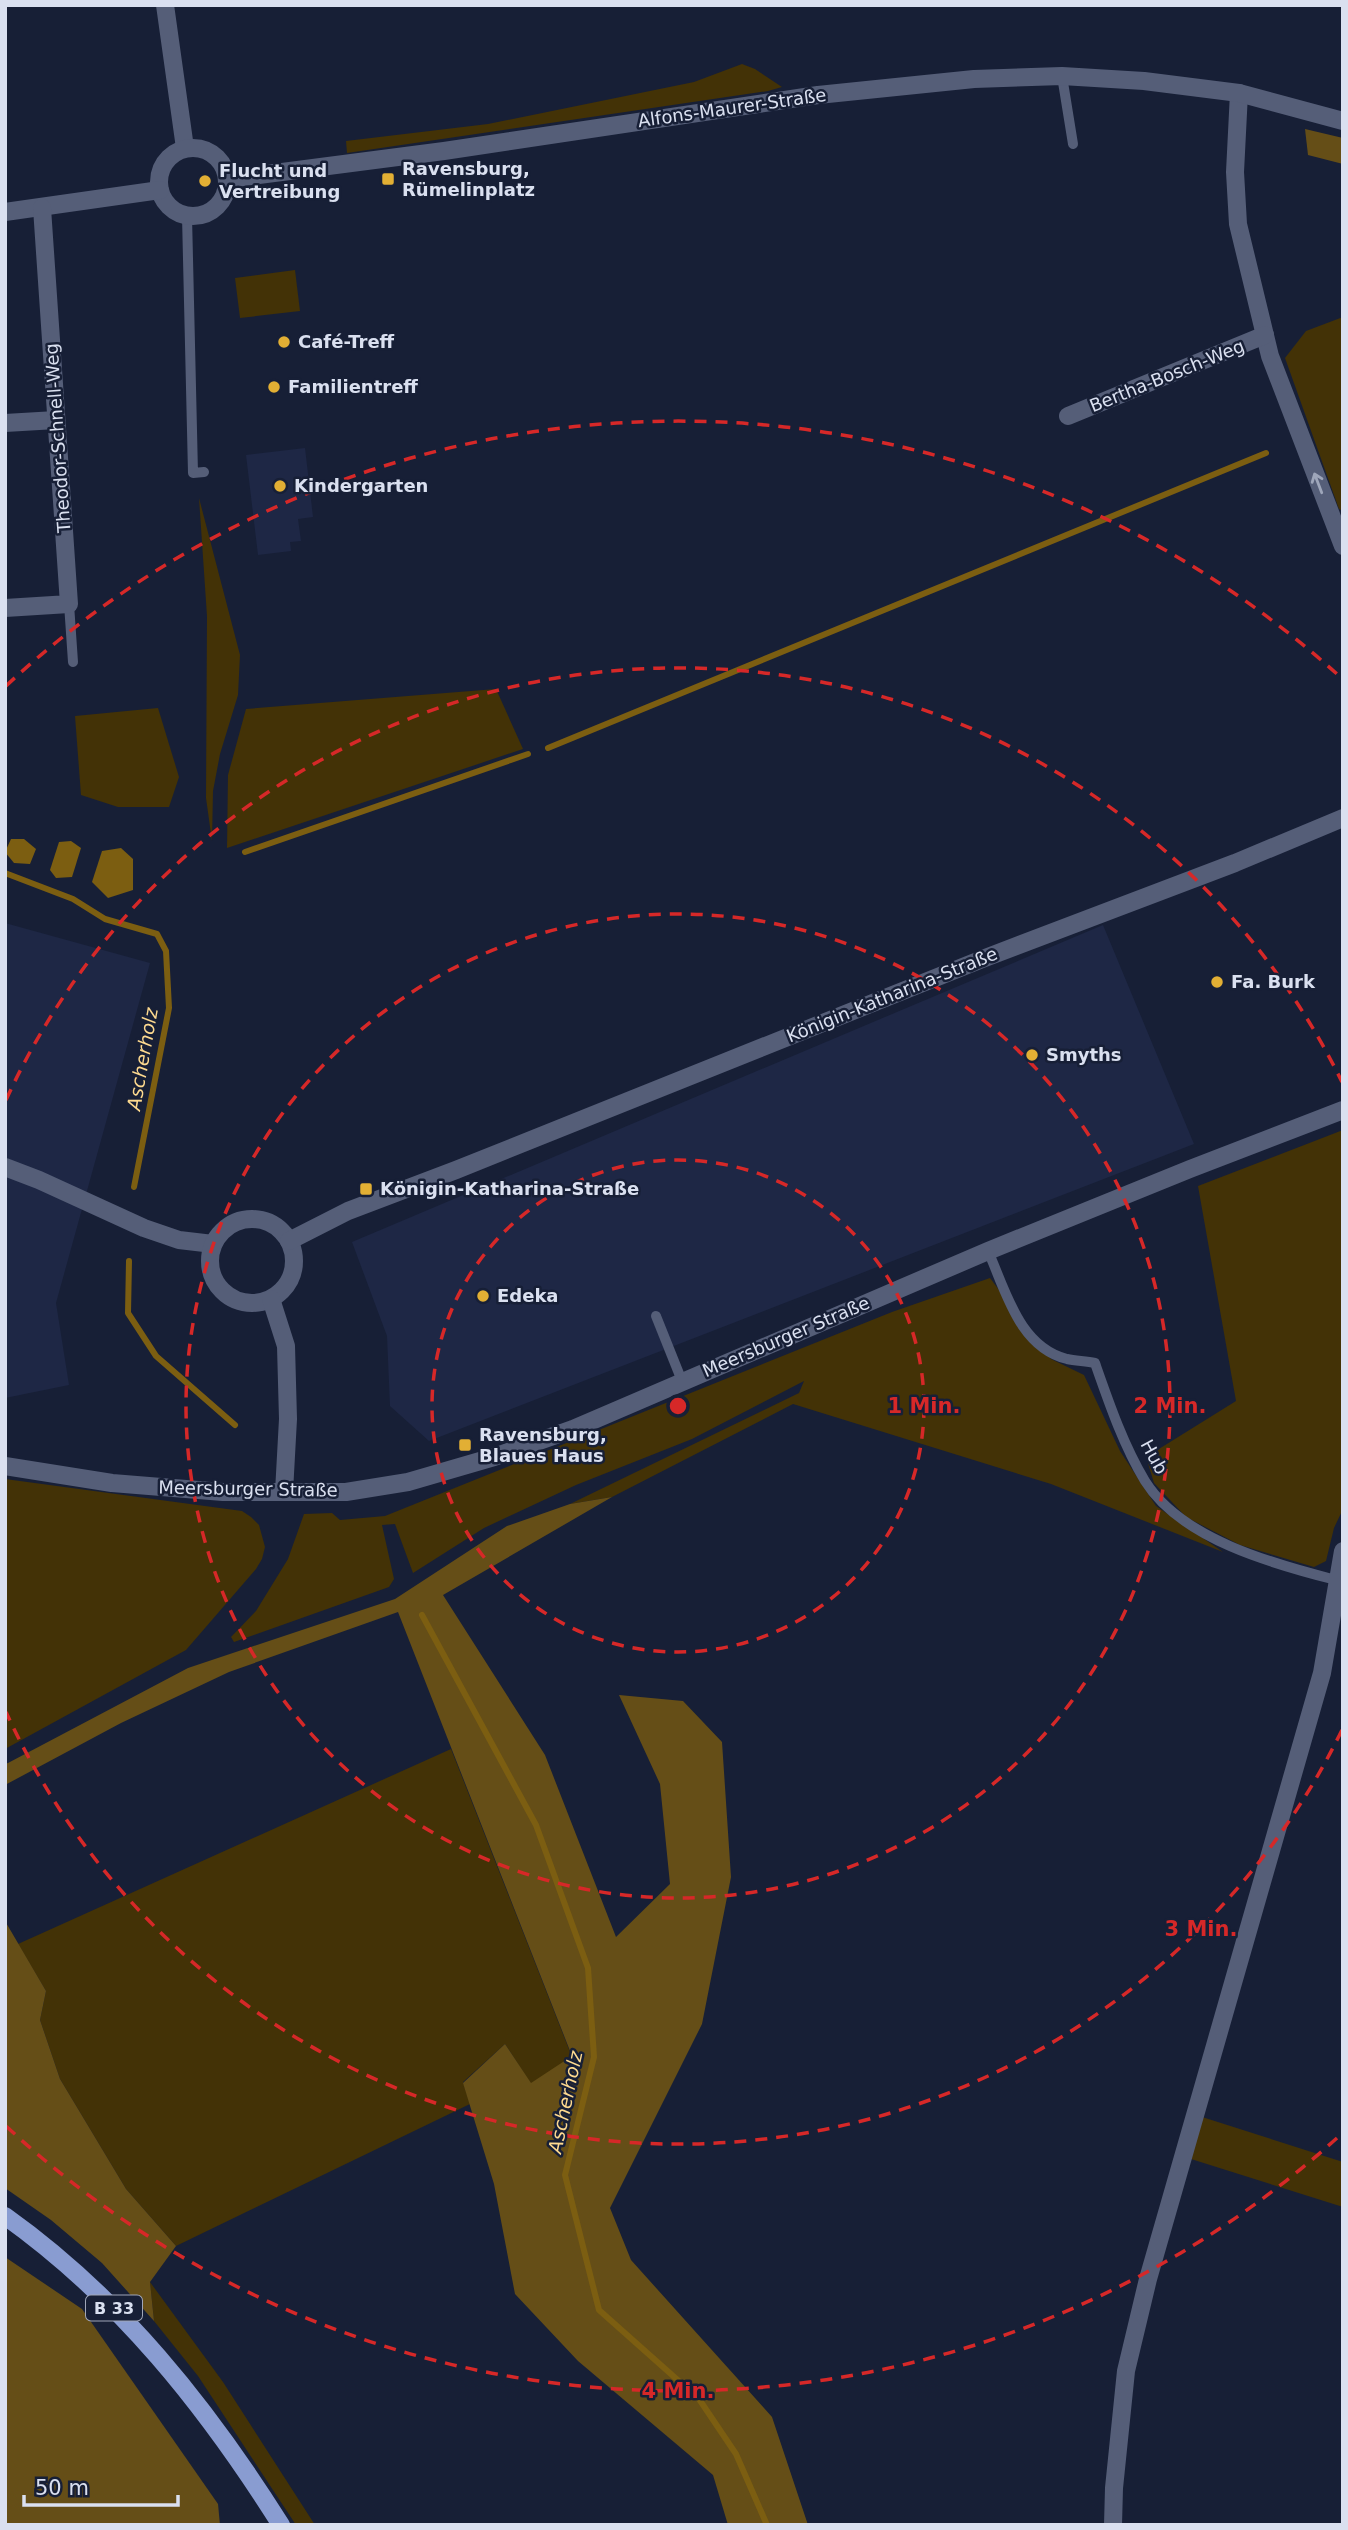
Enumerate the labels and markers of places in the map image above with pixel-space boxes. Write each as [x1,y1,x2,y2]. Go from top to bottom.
place label: Ravensburg, Rümelinplatz [402,158,535,200]
place label: Flucht und Vertreibung [219,160,340,202]
marker: Ravensburg, Rümelinplatz [380,171,396,187]
marker: Flucht und Vertreibung [197,173,213,189]
place label: Café-Treff [298,331,395,352]
marker: Café-Treff [276,334,292,350]
place label: Familientreff [288,376,418,397]
marker: Familientreff [266,379,282,395]
place label: Kindergarten [294,475,428,496]
marker: Kindergarten [272,478,288,494]
place label: Fa. Burk [1231,971,1316,992]
marker: Fa. Burk [1209,974,1225,990]
place label: Smyths [1046,1044,1122,1065]
marker: Smyths [1024,1047,1040,1063]
place label: Königin-Katharina-Straße [380,1178,639,1199]
marker: Königin-Katharina-Straße [358,1181,374,1197]
place label: Edeka [497,1285,559,1306]
marker: Edeka [475,1288,491,1304]
centre of rings [666,1394,690,1418]
place label: Ravensburg, Blaues Haus [479,1424,607,1466]
marker: Ravensburg, Blaues Haus [457,1437,473,1453]

